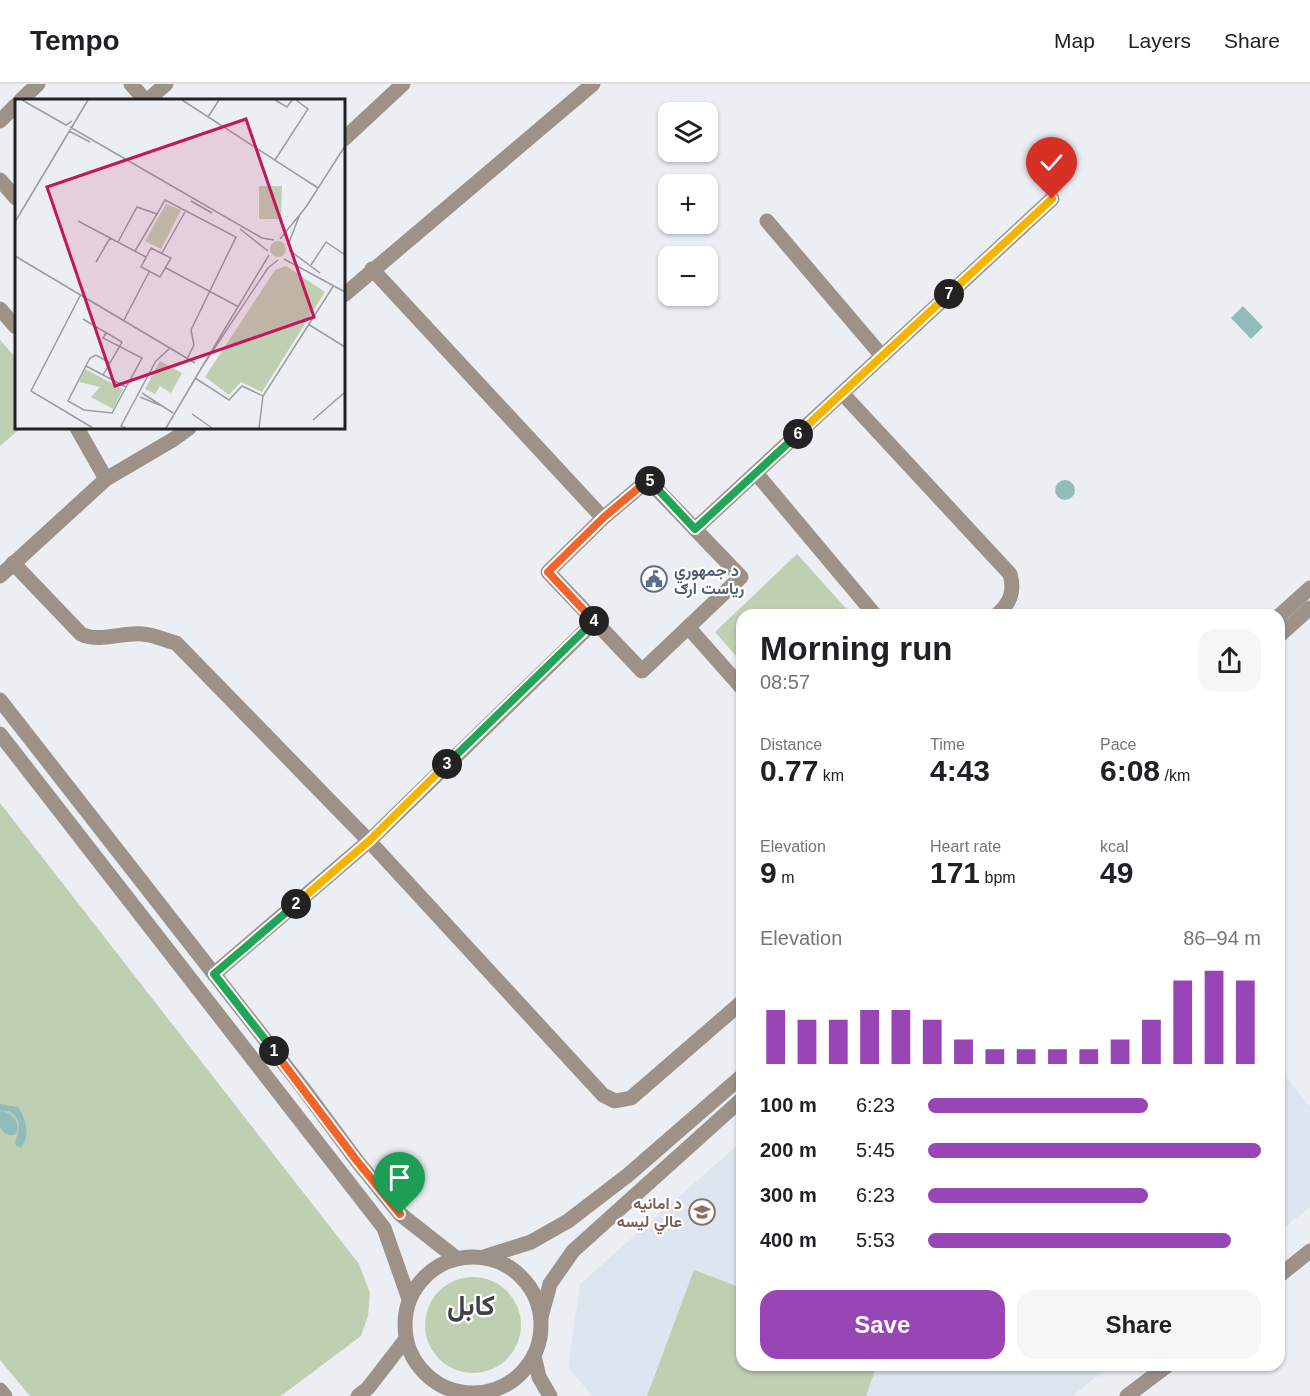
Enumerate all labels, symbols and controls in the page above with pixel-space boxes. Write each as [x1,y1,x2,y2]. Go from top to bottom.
text: Tempo [30,25,120,56]
text: Map [1054,29,1095,52]
text: Layers [1128,29,1191,52]
text: Share [1224,29,1280,52]
inset map [15,99,345,429]
map controls [658,102,718,306]
button: layers [658,102,718,162]
pin [1026,137,1077,199]
icon: check [1035,146,1068,179]
button: + [658,174,718,234]
button: − [658,246,718,306]
pin: 7 [934,279,964,309]
text: 7 [945,285,953,302]
pin: 6 [783,419,813,449]
text: 6 [794,425,802,442]
pin: 5 [635,466,665,496]
text: 5 [646,472,654,489]
place label: د جمهوري ریاست ارګ [674,562,745,599]
public building icon: د جمهوري ریاست ارګ [639,564,669,594]
pin: 4 [579,606,609,636]
text: 4 [590,612,598,629]
button: share [1198,629,1261,692]
text: Morning run [760,630,952,667]
text: 08:57 [760,671,810,693]
text: Distance [760,736,822,753]
text: Time [930,736,965,753]
text: Pace [1100,736,1136,753]
pin: 3 [432,749,462,779]
text: 0.77 [760,754,818,787]
text: 4:43 [930,754,990,787]
text: 6:08 [1100,754,1160,787]
text: 3 [443,755,451,772]
text: km [818,767,844,784]
text: /km [1160,767,1190,784]
text: Elevation [760,838,826,855]
text: Heart rate [930,838,1001,855]
text: kcal [1100,838,1128,855]
text: 9 [760,856,777,889]
text: 171 [930,856,980,889]
text: 49 [1100,856,1133,889]
text: m [777,869,794,886]
text: bpm [980,869,1016,886]
pin: 2 [281,889,311,919]
text: 2 [292,895,300,912]
text: Elevation [760,927,842,949]
text: 86–94 m [1183,927,1261,949]
pin: 1 [259,1036,289,1066]
text: 1 [270,1042,278,1059]
text: 100 m [760,1094,817,1116]
text: 6:23 [856,1094,895,1116]
text: 200 m [760,1139,817,1161]
text: 5:45 [856,1139,895,1161]
pin [374,1152,425,1214]
icon: arrive [383,1161,416,1194]
text: 300 m [760,1184,817,1206]
text: 6:23 [856,1184,895,1206]
place label: د امانیه عالي لیسه [617,1195,682,1235]
school or university icon: د امانیه عالي لیسه [687,1197,717,1227]
text: 400 m [760,1229,817,1251]
text: 5:53 [856,1229,895,1251]
district label: کابل [447,1290,495,1322]
button: Save [760,1290,1005,1359]
button: Share [1017,1290,1261,1359]

